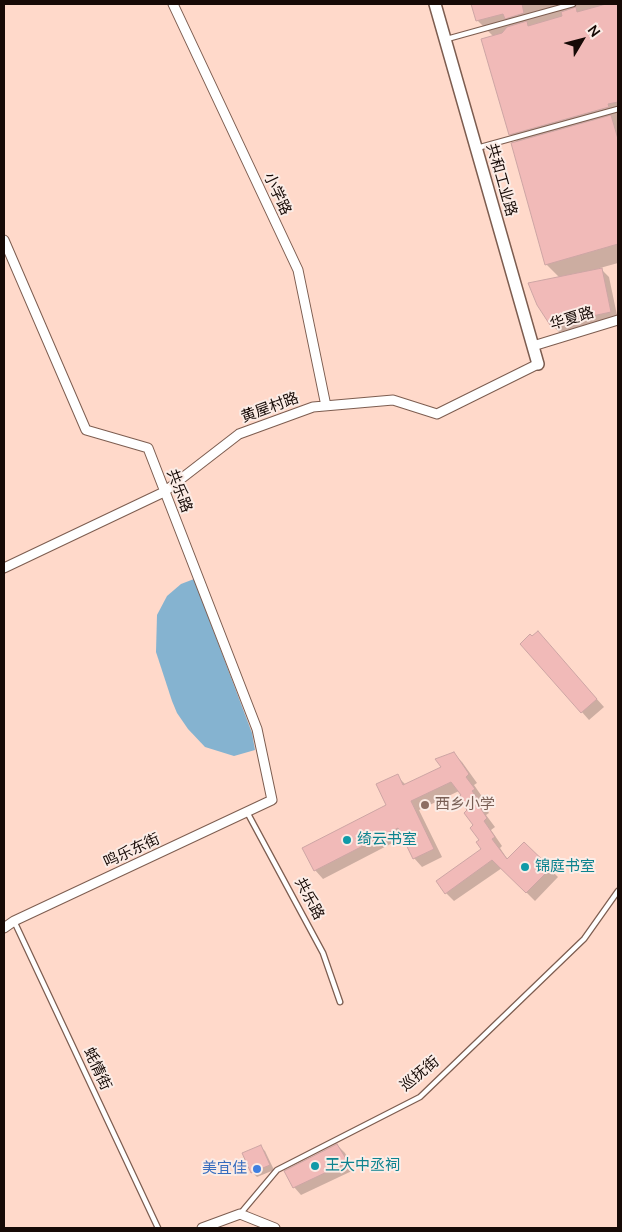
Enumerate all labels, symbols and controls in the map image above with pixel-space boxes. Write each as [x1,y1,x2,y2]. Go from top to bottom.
north arrow [557,15,607,65]
text: N [584,21,605,40]
street label: 共和工业路 [482,141,520,219]
street label: 小学路 [259,170,295,218]
street label: 华夏路 [548,304,596,334]
street label: 黄屋村路 [239,389,301,427]
street label: 共乐路 [163,467,195,515]
place label: 西乡小学 [435,796,495,814]
marker: 西乡小学 [419,799,431,811]
street label: 鸣乐东街 [101,830,163,872]
place label: 绮云书室 [357,831,417,849]
marker: 绮云书室 [341,834,353,846]
place label: 锦庭书室 [535,858,595,876]
marker: 锦庭书室 [519,861,531,873]
street label: 共乐路 [290,875,328,923]
street label: 蚝情街 [79,1045,115,1093]
street label: 巡抚街 [397,1053,443,1095]
place label: 王大中丞祠 [325,1157,400,1175]
place label: 美宜佳 [202,1160,247,1178]
marker: 王大中丞祠 [309,1160,321,1172]
marker: 美宜佳 [251,1163,263,1175]

